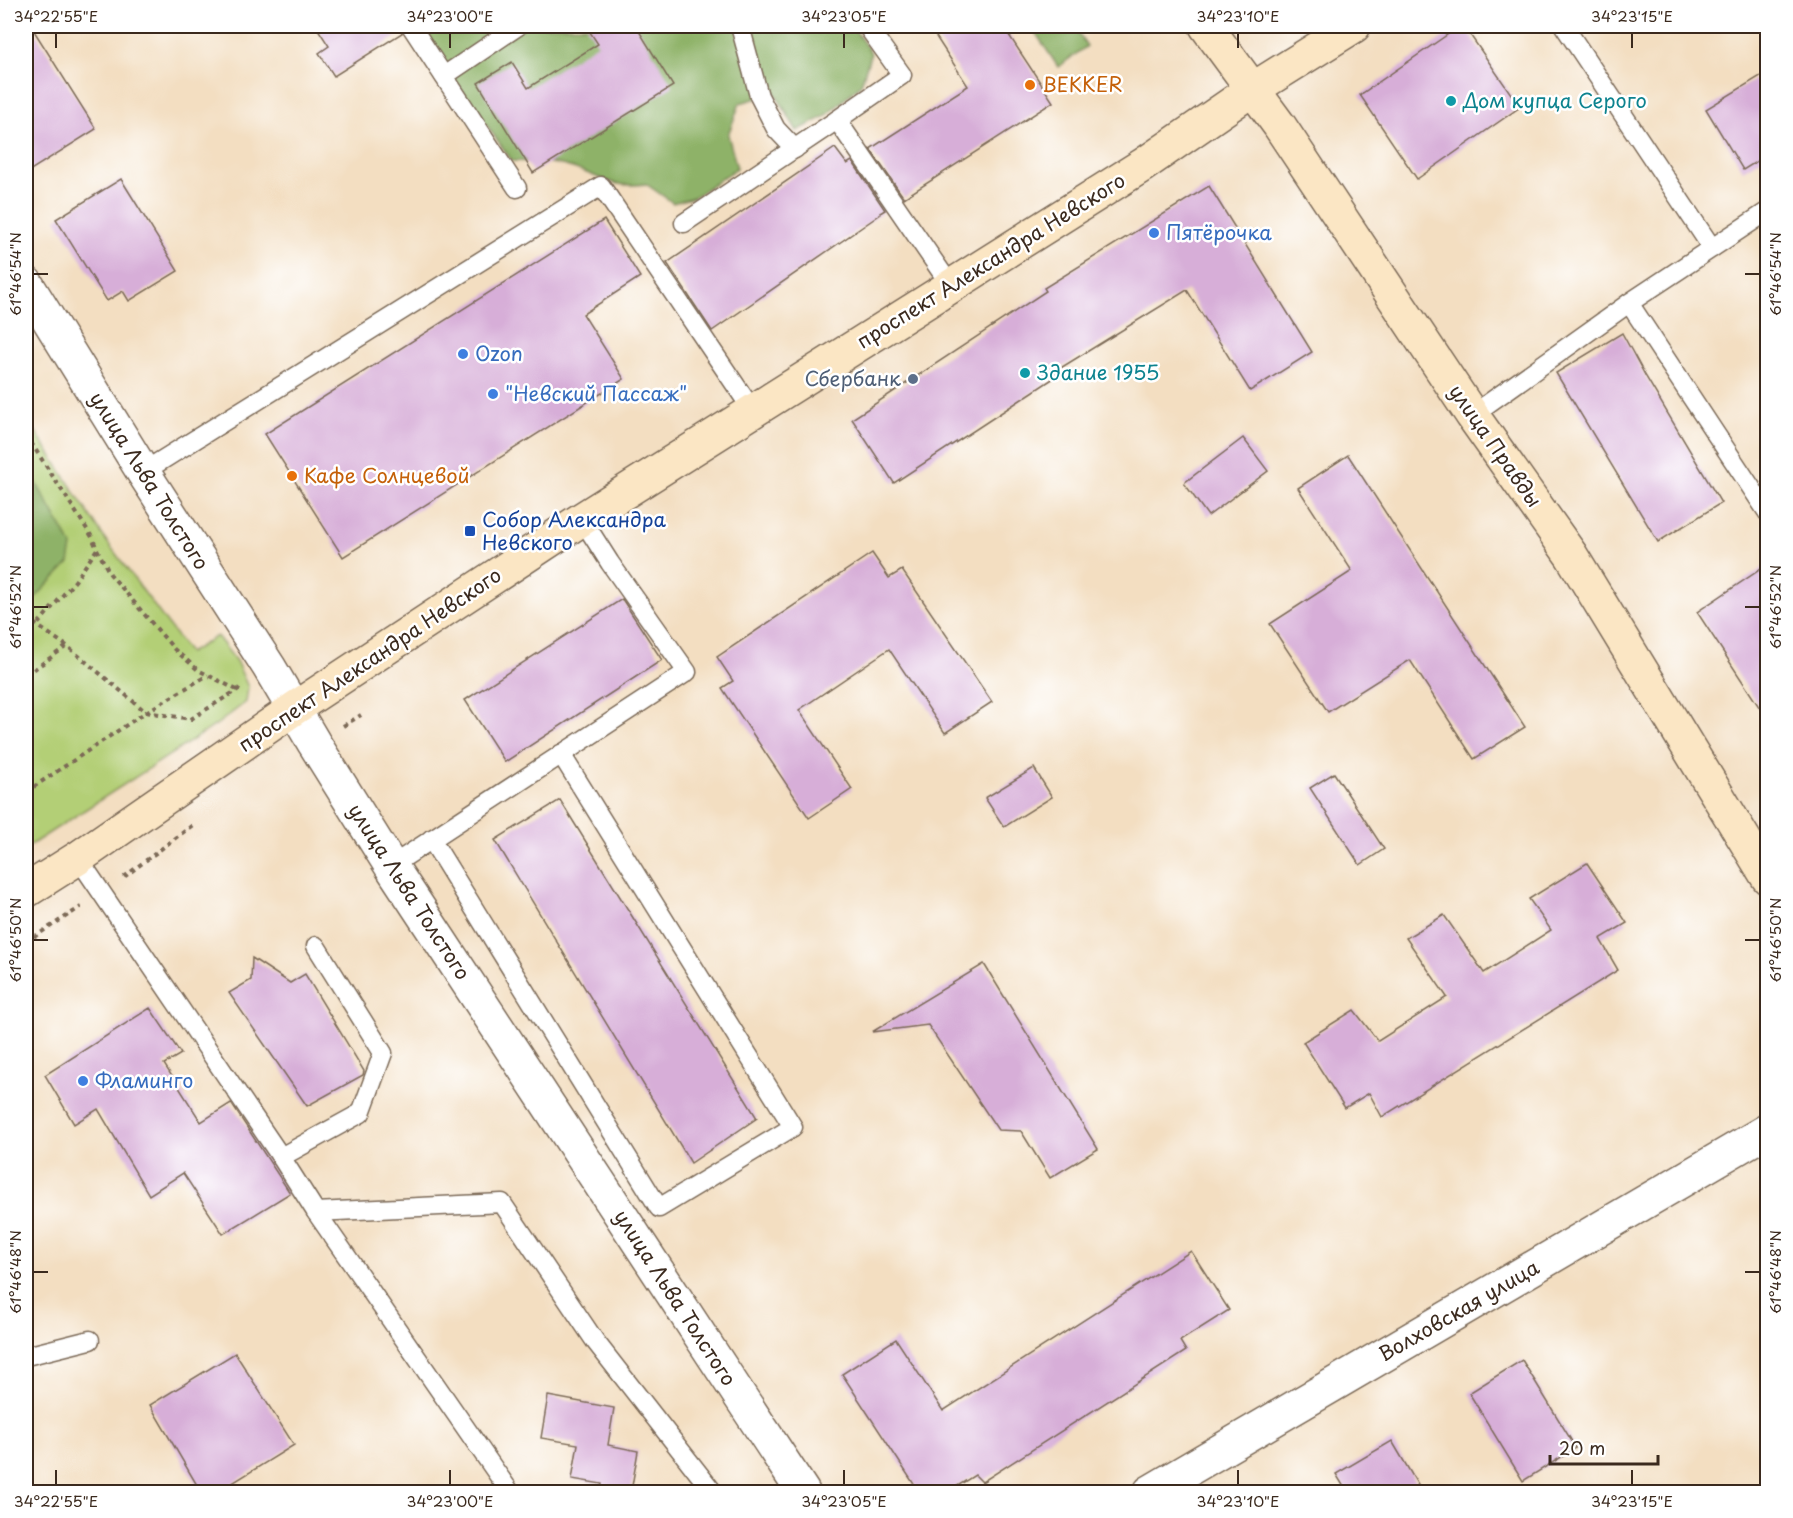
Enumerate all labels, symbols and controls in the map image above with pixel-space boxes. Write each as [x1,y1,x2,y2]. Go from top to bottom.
text: 34°22'55"E [14,4,98,27]
text: 34°23'00"E [407,4,493,27]
text: 34°23'05"E [801,4,887,27]
text: 34°23'10"E [1197,4,1279,27]
text: 34°23'15"E [1591,4,1673,27]
place label: BEKKER [1042,69,1123,99]
marker: BEKKER [1023,78,1037,92]
place label: Дом купца Серого [1462,85,1647,115]
marker: Дом купца Серого [1444,94,1458,108]
street label: проспект Александра Невского [850,165,1131,356]
place label: Пятёрочка [1166,217,1272,247]
marker: Пятёрочка [1147,226,1161,240]
text: 61°46'54"N [3,232,26,316]
text: 61°46'54"N [1763,232,1786,316]
place label: Ozon [475,338,523,368]
marker: Ozon [456,347,470,361]
place label: Здание 1955 [1037,357,1159,387]
place label: Сбербанк [805,363,901,393]
marker: Здание 1955 [1018,366,1032,380]
marker: Сбербанк [906,372,920,386]
place label: "Невский Пассаж" [505,378,687,408]
street label: улица Правды [1442,378,1549,513]
street label: улица Льва Толстого [83,386,217,575]
marker: "Невский Пассаж" [486,387,500,401]
place label: Кафе Солнцевой [304,460,469,490]
marker: Кафе Солнцевой [285,469,299,483]
place label: Собор Александра Невского [482,504,667,557]
marker: Собор Александра Невского [463,524,477,538]
street label: проспект Александра Невского [232,560,507,759]
text: 61°46'52"N [3,565,26,649]
text: 61°46'52"N [1763,565,1786,649]
street label: улица Льва Толстого [341,797,478,986]
text: 61°46'50"N [3,897,26,983]
text: 61°46'50"N [1763,897,1786,983]
place label: Фламинго [95,1065,193,1095]
marker: Фламинго [76,1074,90,1088]
street label: улица Льва Толстого [607,1203,744,1392]
text: 61°46'48"N [3,1230,26,1314]
text: 61°46'48"N [1763,1230,1786,1314]
street label: Волховская улица [1373,1252,1545,1368]
scale bar [1550,1428,1658,1466]
text: 20 m [1559,1434,1605,1461]
text: 34°22'55"E [14,1489,98,1512]
text: 34°23'00"E [407,1489,493,1512]
text: 34°23'05"E [801,1489,887,1512]
text: 34°23'10"E [1197,1489,1279,1512]
text: 34°23'15"E [1591,1489,1673,1512]

